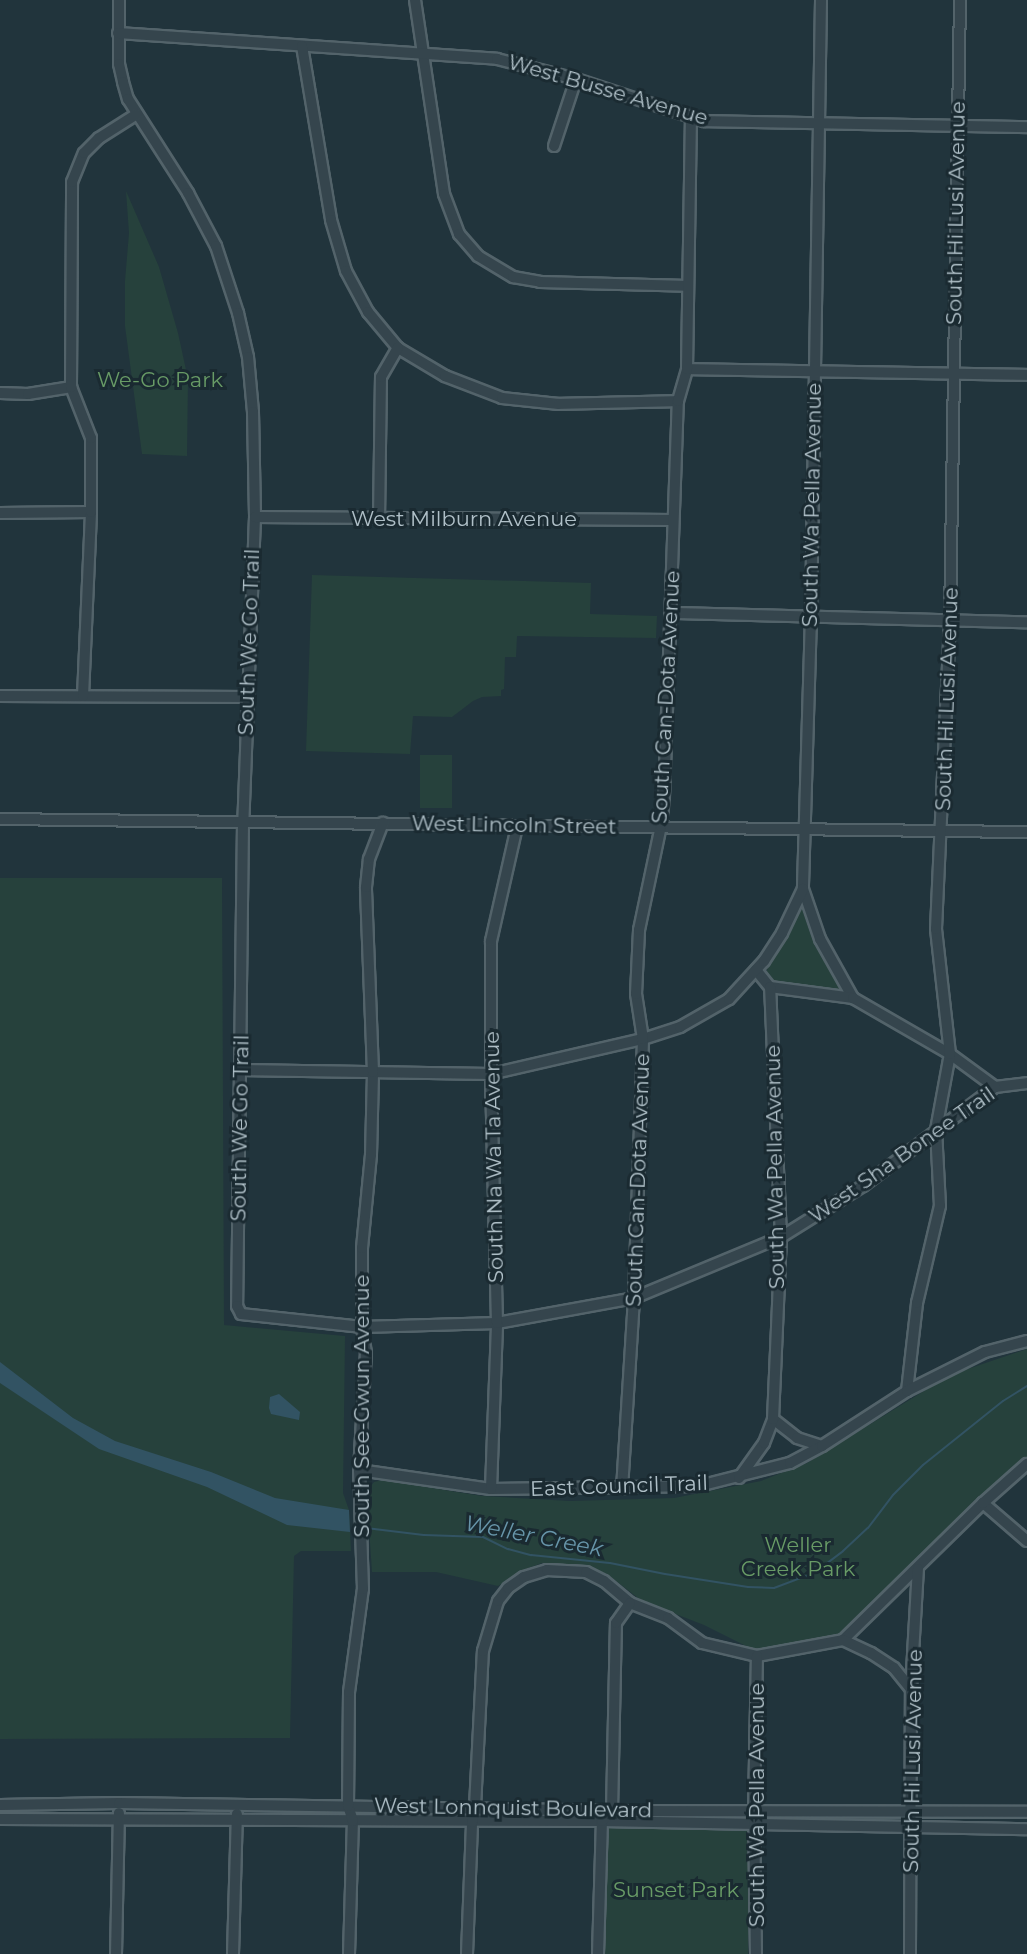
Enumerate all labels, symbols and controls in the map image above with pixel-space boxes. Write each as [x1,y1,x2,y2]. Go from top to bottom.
street label: West Busse Avenue [505,49,711,131]
street label: South Hi Lusi Avenue [941,101,971,325]
park label: We-Go Park [97,367,223,393]
street label: South Wa Pella Avenue [797,383,827,627]
street label: West Milburn Avenue [351,506,577,532]
street label: South We Go Trail [233,548,265,736]
street label: South Can-Dota Avenue [647,570,685,824]
street label: South Hi Lusi Avenue [931,587,963,811]
street label: West Lincoln Street [411,811,617,839]
street label: South Na Wa Ta Avenue [479,1031,509,1283]
street label: South We Go Trail [226,1034,254,1222]
street label: South Wa Pella Avenue [760,1045,790,1289]
street label: South Can-Dota Avenue [621,1053,655,1307]
street label: West Sha Bonee Trail [804,1081,1000,1229]
street label: South See-Gwun Avenue [349,1275,375,1537]
street label: East Council Trail [530,1470,708,1502]
water label: Weller Creek [463,1510,605,1562]
park label: Weller Creek Park [741,1532,855,1582]
street label: South Hi Lusi Avenue [898,1649,928,1873]
street label: South Wa Pella Avenue [744,1683,770,1927]
street label: West Lonnquist Boulevard [374,1793,652,1823]
park label: Sunset Park [613,1877,739,1903]

